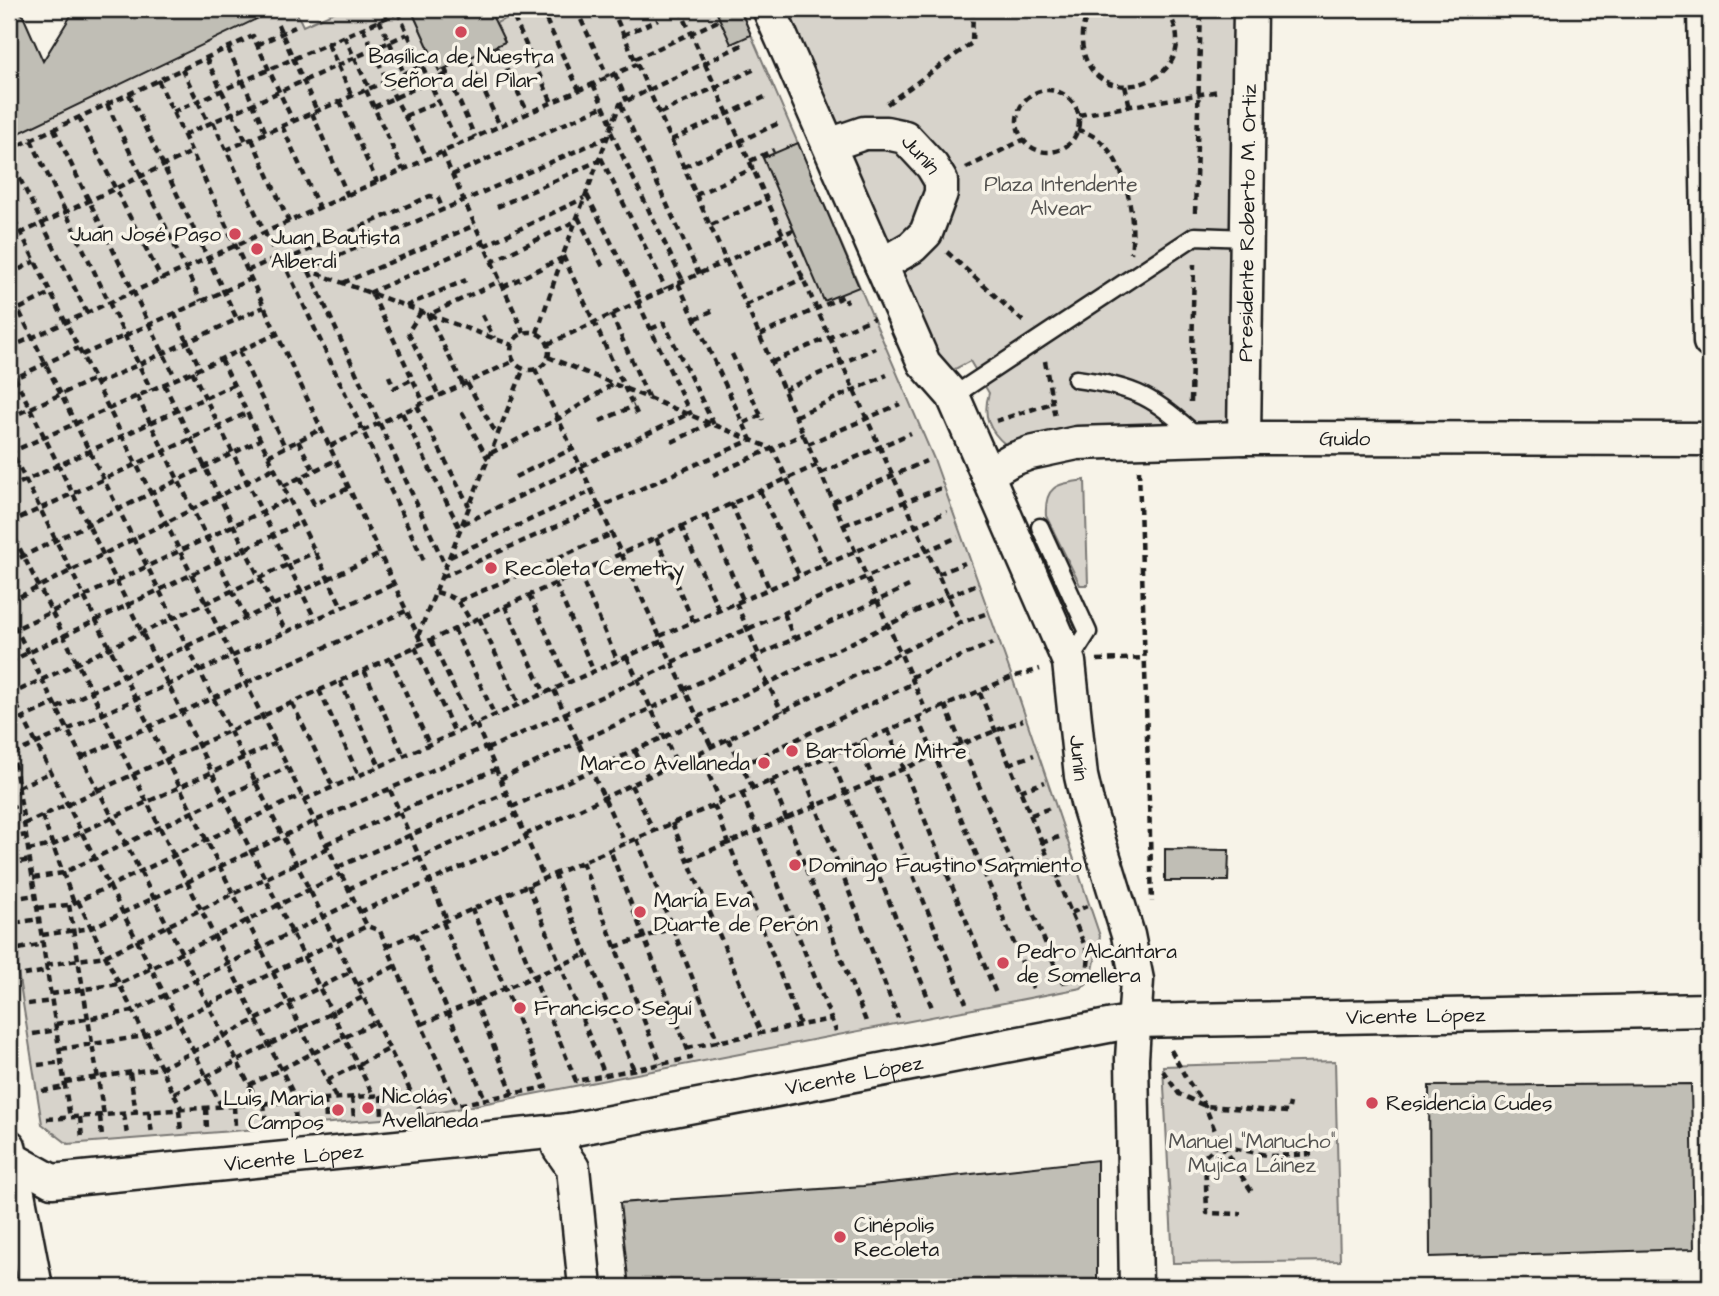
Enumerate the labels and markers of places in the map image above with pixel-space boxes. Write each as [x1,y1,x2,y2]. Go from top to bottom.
marker: Basílica de Nuestra Señora del Pilar [453,24,469,40]
place label: Basílica de Nuestra Señora del Pilar [368,42,554,95]
place label: Juan José Paso [70,220,221,249]
place label: Juan Bautista Alberdi [271,223,400,276]
marker: Juan José Paso [227,226,243,242]
marker: Juan Bautista Alberdi [249,241,265,257]
place label: Recoleta Cemetry [505,554,685,585]
marker: Recoleta Cemetry [483,560,499,576]
place label: Bartolomé Mitre [806,737,967,766]
marker: Bartolomé Mitre [784,743,800,759]
place label: Marco Avellaneda [581,749,750,778]
marker: Marco Avellaneda [756,755,772,771]
place label: Domingo Faustino Sarmiento [809,851,1082,882]
marker: Domingo Faustino Sarmiento [787,857,803,873]
place label: María Eva Duarte de Perón [654,886,818,939]
marker: María Eva Duarte de Perón [632,904,648,920]
place label: Pedro Alcántara de Somellera [1017,937,1177,990]
marker: Pedro Alcántara de Somellera [995,955,1011,971]
place label: Francisco Seguí [534,994,692,1025]
marker: Francisco Seguí [512,1000,528,1016]
place label: Nicolás Avellaneda [382,1082,479,1135]
place label: Luis Maria Campos [223,1084,324,1138]
place label: Residencia Cudes [1386,1089,1552,1118]
marker: Residencia Cudes [1364,1095,1380,1111]
marker: Nicolás Avellaneda [360,1100,376,1116]
marker: Luis Maria Campos [330,1102,346,1118]
place label: Cinépolis Recoleta [854,1211,940,1264]
marker: Cinépolis Recoleta [832,1229,848,1245]

